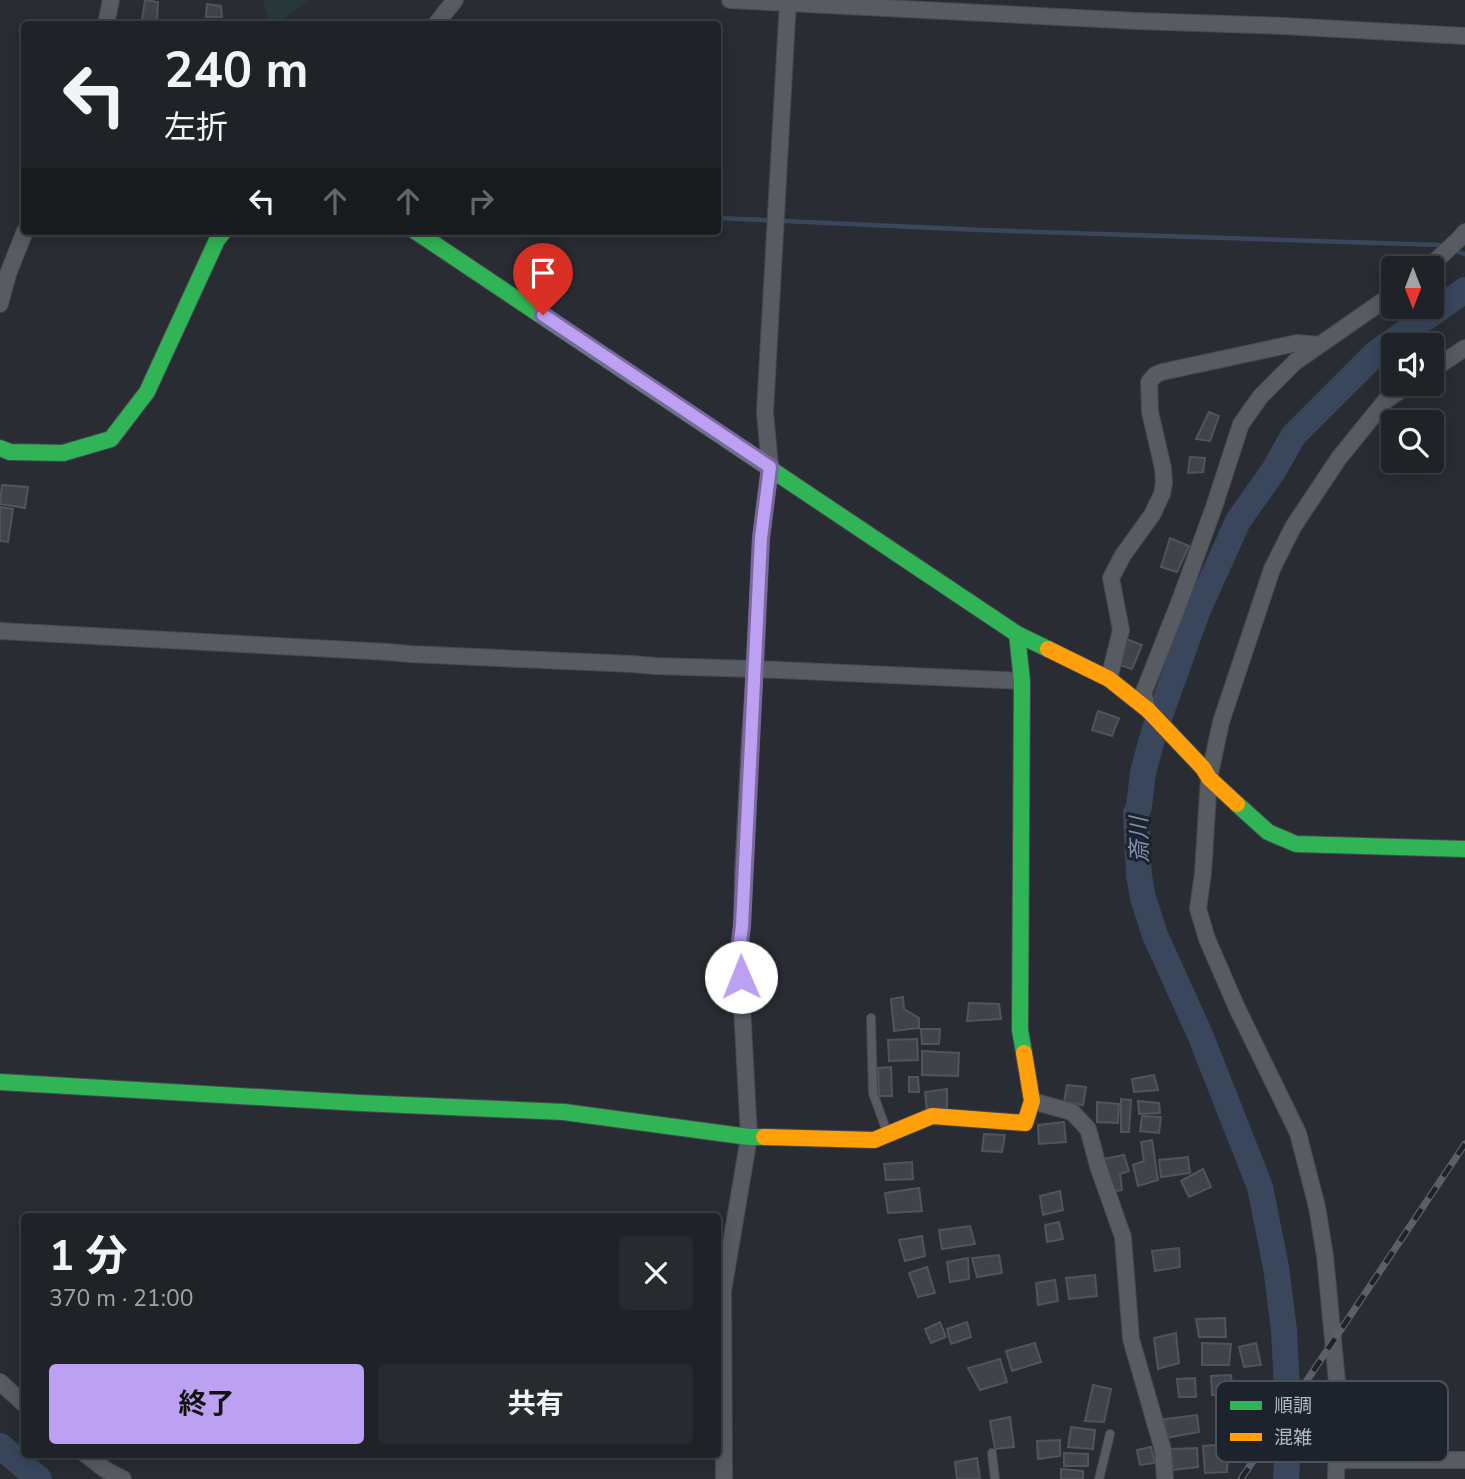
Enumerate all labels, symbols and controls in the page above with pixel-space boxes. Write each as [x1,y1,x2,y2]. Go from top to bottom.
text: 240 m [164,37,308,104]
icon: left [49,49,140,140]
text: 左折 [164,106,228,149]
icon: left [243,182,281,220]
icon: ahead [316,182,354,220]
icon: ahead [389,182,427,220]
icon: right [462,182,500,220]
pin [513,243,573,315]
icon: arrive [524,254,562,292]
north arrow [1381,256,1444,318]
map controls [1381,256,1444,473]
button: sound [1381,333,1444,396]
button: search [1381,410,1444,473]
water label: 斎川 [1124,814,1155,863]
position arrow [704,940,778,1014]
text: 1 分 [49,1228,128,1285]
button: close [619,1236,693,1310]
text: 370 m · 21:00 [49,1283,194,1314]
button: 終了 [49,1364,364,1444]
button: 共有 [378,1364,693,1444]
legend [1216,1381,1448,1462]
text: 順調 [1274,1393,1312,1419]
text: 混雑 [1274,1425,1312,1451]

